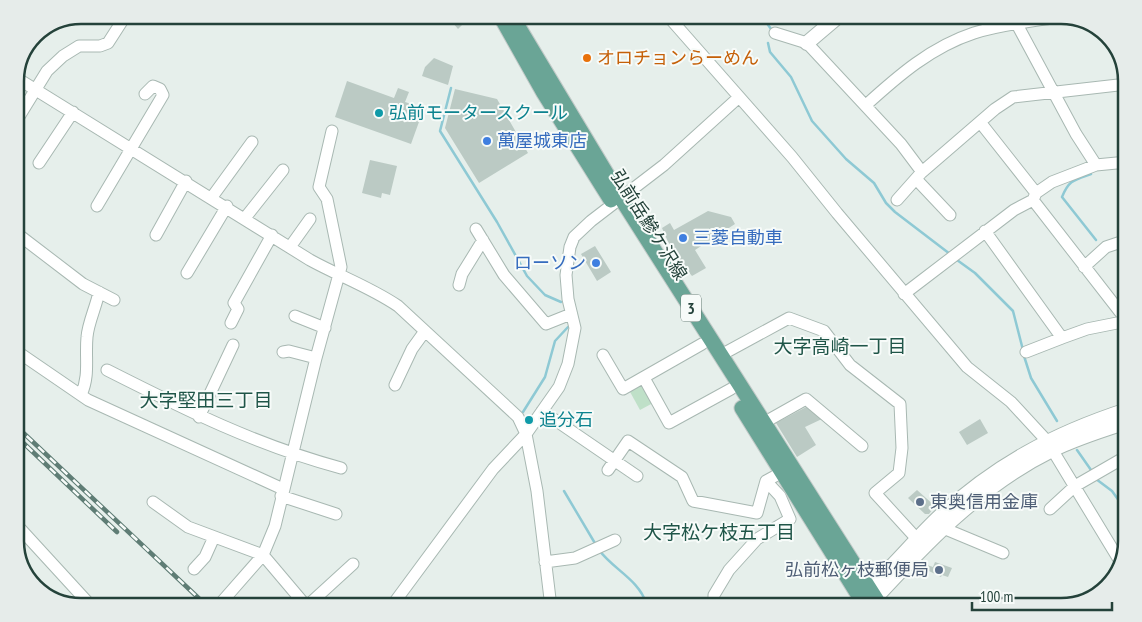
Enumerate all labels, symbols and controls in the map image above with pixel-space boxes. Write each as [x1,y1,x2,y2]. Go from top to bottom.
place label: オロチョンらーめん [597,46,759,69]
marker: オロチョンらーめん [581,52,593,64]
place label: 弘前モータースクール [389,101,568,124]
marker: 弘前モータースクール [373,107,385,119]
place label: 萬屋城東店 [497,129,587,152]
marker: 萬屋城東店 [481,135,493,147]
street label: 弘前岳鰺ケ沢線 [606,165,693,284]
place label: 三菱自動車 [693,226,783,249]
marker: 三菱自動車 [677,232,689,244]
place label: ローソン [514,251,586,274]
marker: ローソン [590,257,602,269]
road number: 3 [681,294,701,322]
district label: 大字高崎一丁目 [773,334,907,358]
district label: 大字堅田三丁目 [139,388,273,412]
place label: 追分石 [539,408,593,431]
marker: 追分石 [523,414,535,426]
place label: 東奥信用金庫 [930,490,1038,513]
marker: 東奥信用金庫 [914,496,926,508]
district label: 大字松ケ枝五丁目 [643,520,795,544]
place label: 弘前松ヶ枝郵便局 [785,558,929,581]
marker: 弘前松ヶ枝郵便局 [933,564,945,576]
scale bar [972,580,1112,612]
text: 100 m [980,587,1013,606]

